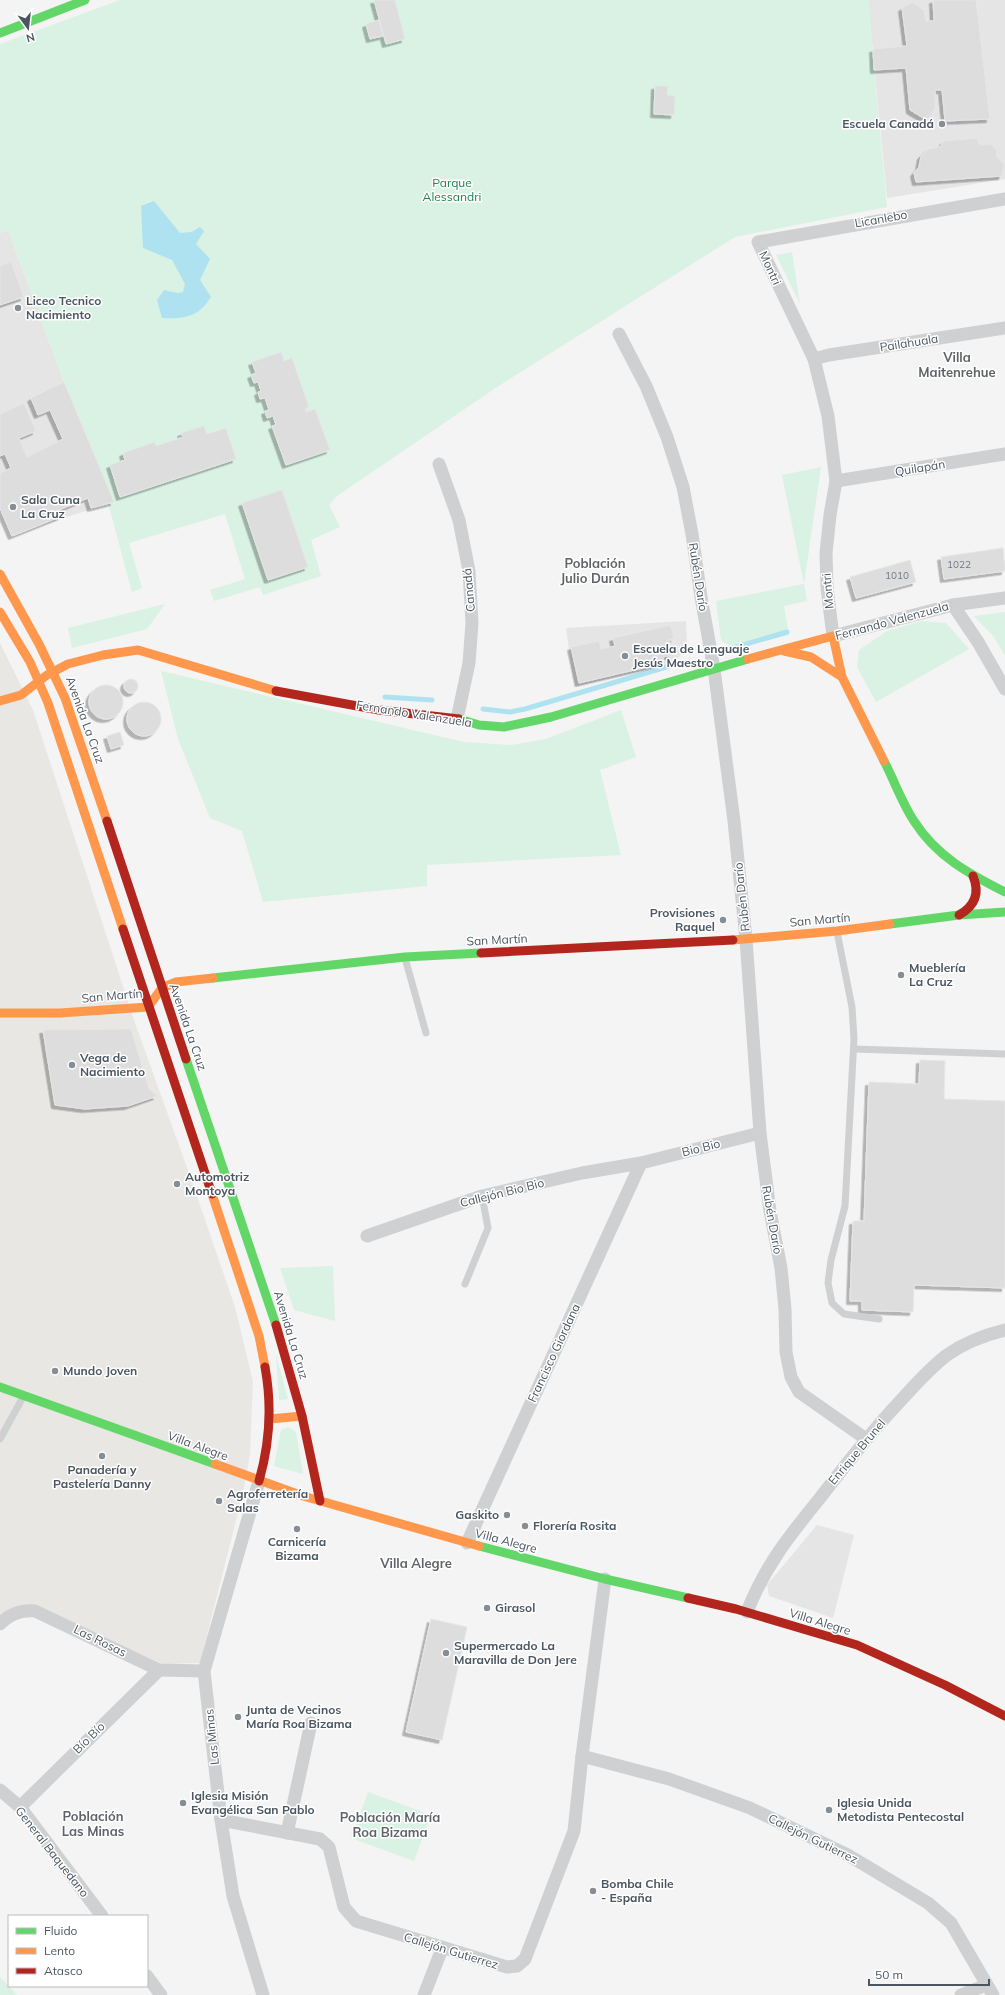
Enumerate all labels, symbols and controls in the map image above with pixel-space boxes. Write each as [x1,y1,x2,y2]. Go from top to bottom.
north arrow [8,8,48,48]
text: N [25,30,36,45]
place label: Escuela Canadá [842,116,934,131]
marker: Escuela Canadá [937,119,947,129]
park label: Parque Alessandri [423,175,482,204]
street label: Licanlebo [854,206,908,230]
street label: Montri [756,248,785,287]
place label: Liceo Tecnico Nacimiento [26,293,101,322]
marker: Liceo Tecnico Nacimiento [13,303,23,313]
street label: Pailahuala [879,330,939,355]
district label: Villa Maitenrehue [918,349,996,380]
street label: Quilapán [894,456,946,479]
place label: Sala Cuna La Cruz [21,492,80,521]
marker: Sala Cuna La Cruz [8,502,18,512]
street label: Rubén Darío [686,541,711,612]
district label: Población Julio Durán [560,555,630,586]
house number: 1022 [947,558,971,571]
street label: Canadá [459,568,478,613]
house number: 1010 [885,569,909,582]
street label: Montri [818,573,837,609]
street label: Fernando Valenzuela [833,598,950,643]
place label: Escuela de Lenguaje Jesús Maestro [633,641,750,670]
marker: Escuela de Lenguaje Jesús Maestro [620,651,630,661]
street label: Avenida La Cruz [63,674,108,765]
street label: Fernando Valenzuela [355,697,473,730]
street label: Rubén Darío [730,862,753,932]
place label: Provisiones Raquel [650,905,715,934]
street label: San Martín [789,909,851,930]
marker: Provisiones Raquel [718,915,728,925]
street label: San Martín [466,930,528,949]
place label: Mueblería La Cruz [909,960,966,989]
marker: Mueblería La Cruz [896,970,906,980]
street label: Avenida La Cruz [167,981,210,1072]
street label: San Martín [81,985,143,1006]
place label: Vega de Nacimiento [79,1050,145,1079]
marker: Vega de Nacimiento [67,1060,77,1070]
street label: Bio Bio [680,1136,722,1159]
place label: Automotriz Montoya [185,1169,249,1198]
street label: Callejón Bio Bio [458,1175,546,1210]
marker: Automotriz Montoya [172,1179,182,1189]
street label: Rubén Darío [759,1184,786,1256]
street label: Avenida La Cruz [271,1289,312,1381]
street label: Francisco Giordana [524,1301,583,1404]
place label: Mundo Joven [63,1363,137,1378]
marker: Mundo Joven [50,1366,60,1376]
street label: Enrique Brunel [825,1416,888,1488]
street label: Villa Alegre [166,1428,231,1463]
marker: Panadería y Pastelería Danny [97,1451,107,1461]
place label: Panadería y Pastelería Danny [53,1462,151,1491]
place label: Agroferretería Salas [227,1486,308,1515]
marker: Agroferretería Salas [214,1496,224,1506]
place label: Gaskito [455,1507,499,1522]
marker: Gaskito [502,1510,512,1520]
place label: Florería Rosita [533,1518,616,1533]
marker: Florería Rosita [520,1521,530,1531]
marker: Carnicería Bizama [292,1524,302,1534]
street label: Villa Alegre [474,1525,539,1556]
place label: Carnicería Bizama [268,1534,326,1563]
district label: Villa Alegre [379,1555,452,1571]
place label: Girasol [495,1600,535,1615]
marker: Girasol [482,1603,492,1613]
street label: Villa Alegre [788,1605,853,1638]
street label: Las Rosas [71,1621,129,1660]
place label: Supermercado La Maravilla de Don Jere [454,1638,577,1667]
marker: Supermercado La Maravilla de Don Jere [441,1648,451,1658]
place label: Junta de Vecinos María Roa Bizama [246,1702,352,1731]
street label: Las Minas [201,1708,222,1766]
marker: Junta de Vecinos María Roa Bizama [233,1712,243,1722]
street label: Bío Bío [70,1718,108,1757]
place label: Iglesia Misión Evangélica San Pablo [191,1788,315,1817]
place label: Iglesia Unida Metodista Pentecostal [837,1795,964,1824]
marker: Iglesia Misión Evangélica San Pablo [178,1798,188,1808]
street label: General Baquedano [12,1803,92,1900]
marker: Iglesia Unida Metodista Pentecostal [824,1805,834,1815]
district label: Población Las Minas [62,1808,124,1839]
district label: Población María Roa Bizama [340,1809,440,1840]
street label: Callejón Gutierrez [766,1810,861,1867]
place label: Bomba Chile - España [601,1876,674,1905]
marker: Bomba Chile - España [588,1886,598,1896]
legend [8,1915,148,1987]
text: Fluido [44,1923,78,1938]
street label: Callejón Gutierrez [402,1929,500,1972]
text: Lento [44,1943,75,1958]
scale bar [869,1961,989,1987]
text: Atasco [44,1963,83,1978]
text: 50 m [875,1967,903,1982]

